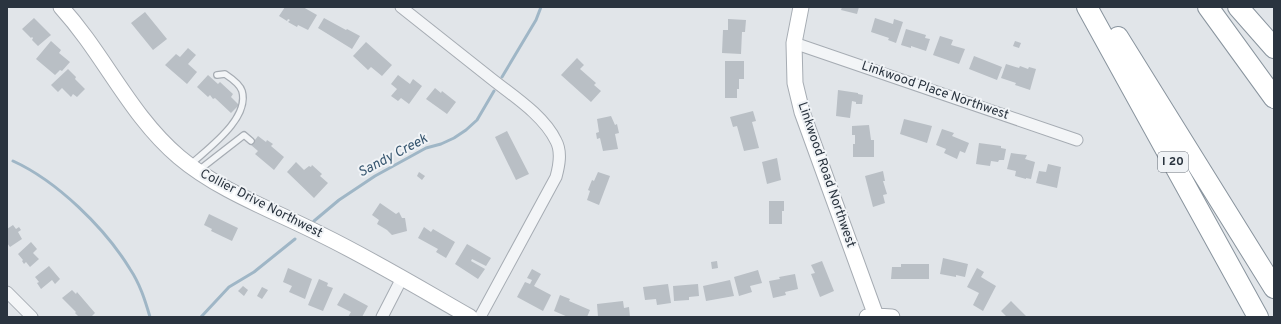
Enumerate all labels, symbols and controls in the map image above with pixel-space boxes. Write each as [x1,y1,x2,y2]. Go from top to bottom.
street label: Linkwood Place Northwest [859,58,1011,124]
street label: Linkwood Road Northwest [794,100,858,250]
water label: Sandy Creek [355,130,431,181]
road number: I 20 [1158,152,1188,172]
street label: Collier Drive Northwest [197,166,325,242]

